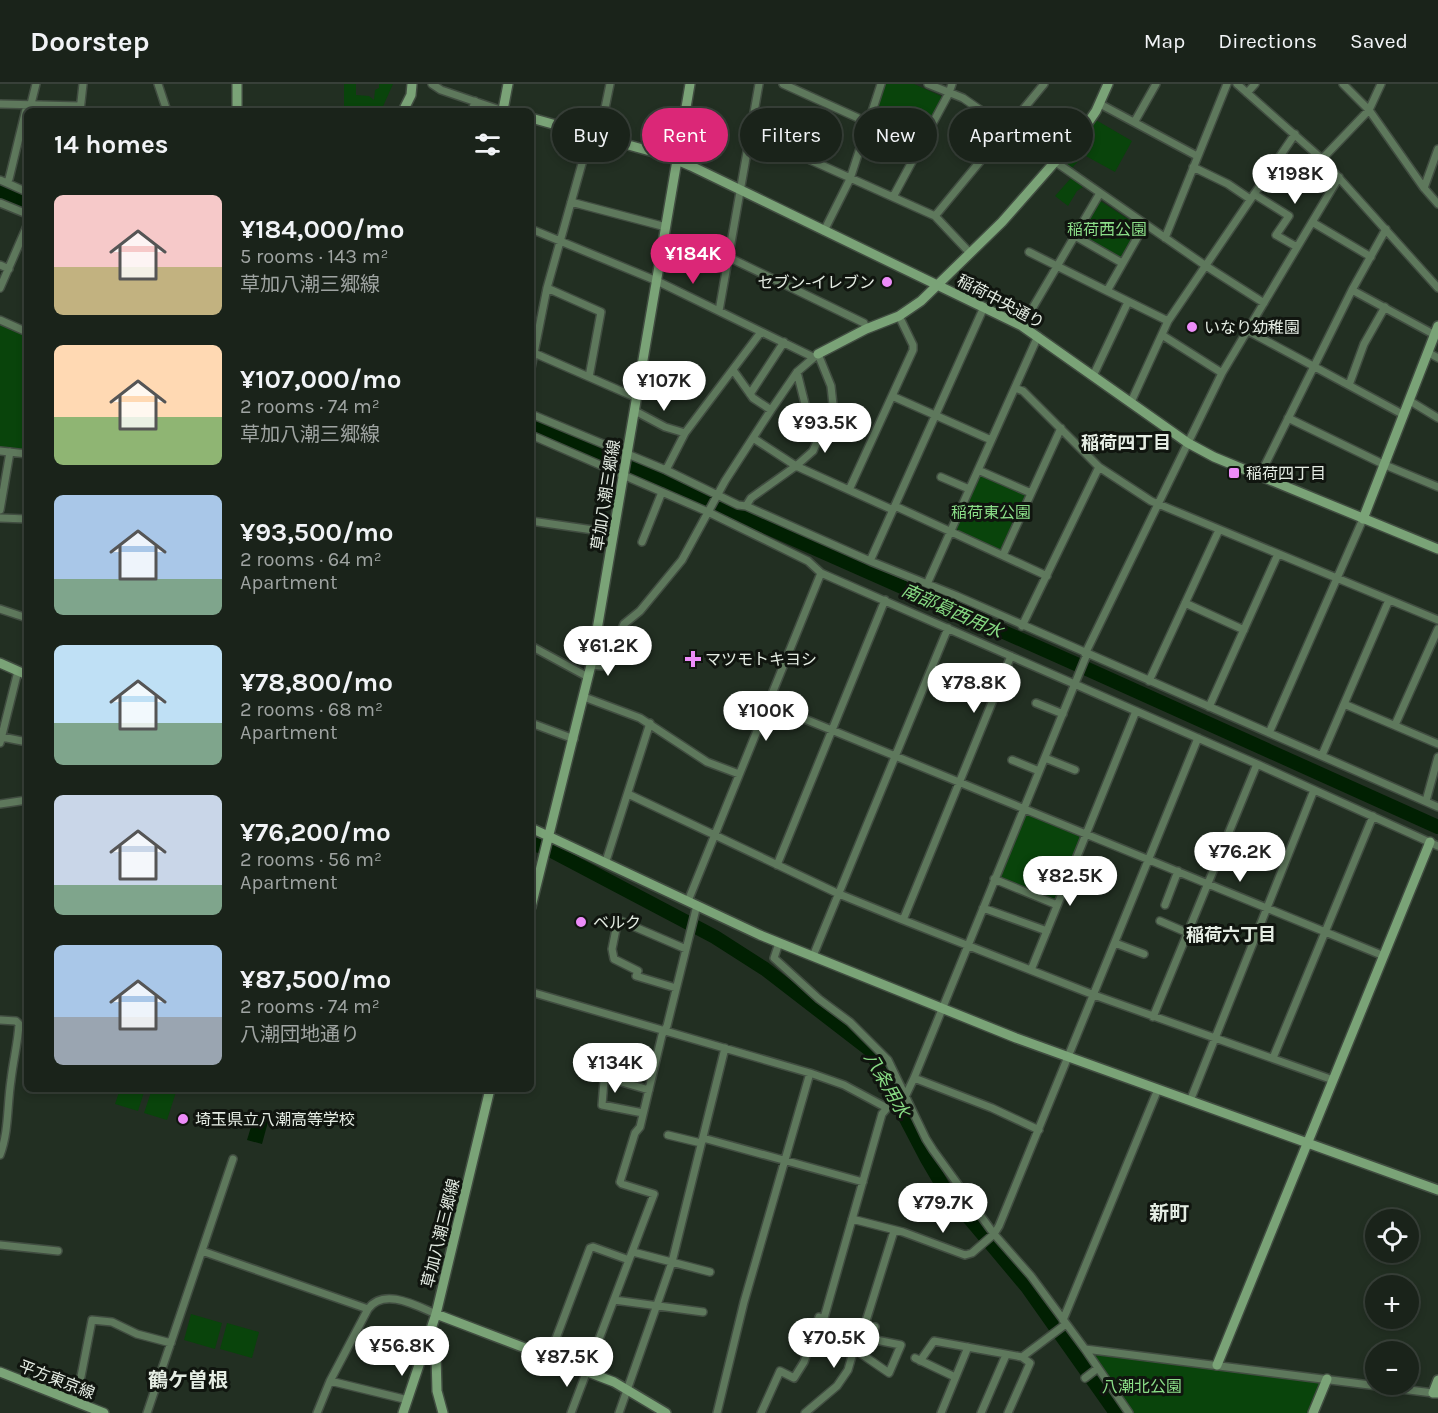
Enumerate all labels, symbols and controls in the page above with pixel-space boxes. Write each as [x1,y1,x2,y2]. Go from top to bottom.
text: Doorstep [30,25,150,58]
text: Map [1144,29,1185,53]
text: Directions [1218,29,1317,53]
text: Saved [1350,29,1408,53]
chip: Buy [552,108,630,162]
chip: Rent [642,108,728,162]
chip: Filters [740,108,842,162]
chip: New [854,108,937,162]
chip: Apartment [949,108,1093,162]
icon: filters [471,128,504,161]
text: 14 homes [54,129,168,160]
pin: ¥198K [1253,154,1337,205]
text: ¥198K [1266,162,1324,185]
text: ¥184,000/mo [240,214,404,245]
icon: home [102,219,174,291]
park label: 稲荷西公園 [1067,220,1147,239]
pin: ¥184K [651,234,735,285]
text: ¥184K [665,242,721,265]
text: 5 rooms · 143 m² [240,245,389,268]
street label: 稲荷中央通り [954,271,1048,332]
text: 草加八潮三郷線 [240,273,380,296]
place label: セブン-イレブン [757,273,875,292]
marker: セブン-イレブン [880,275,894,289]
place label: いなり幼稚園 [1204,318,1300,337]
marker: いなり幼稚園 [1185,320,1199,334]
pin: ¥107K [622,361,706,412]
text: ¥107,000/mo [240,364,401,395]
icon: home [102,369,174,441]
text: ¥107K [637,369,691,392]
text: 2 rooms · 74 m² [240,395,380,418]
pin: ¥93.5K [776,403,874,454]
text: ¥93.5K [792,411,858,434]
text: 草加八潮三郷線 [240,423,380,446]
district label: 稲荷四丁目 [1081,432,1171,454]
street label: 草加八潮三郷線 [587,438,624,552]
place label: 稲荷四丁目 [1246,464,1326,483]
marker: 稲荷四丁目 [1227,466,1241,480]
park label: 稲荷東公園 [951,503,1031,522]
text: ¥93,500/mo [240,517,394,548]
icon: home [102,519,174,591]
text: 2 rooms · 64 m² [240,548,382,571]
text: Apartment [240,571,338,594]
water label: 南部葛西用水 [898,579,1008,644]
pin: ¥61.2K [559,626,657,677]
text: ¥61.2K [578,634,638,657]
place label: マツモトキヨシ [705,650,817,669]
marker: マツモトキヨシ [686,652,700,666]
pin: ¥78.8K [925,663,1023,714]
text: ¥78,800/mo [240,667,393,698]
icon: home [102,669,174,741]
text: ¥78.8K [942,671,1006,694]
pin: ¥100K [724,691,808,742]
text: 2 rooms · 68 m² [240,698,383,721]
text: ¥100K [737,699,795,722]
text: Apartment [240,721,338,744]
text: ¥76,200/mo [240,817,391,848]
icon: home [102,819,174,891]
pin: ¥76.2K [1191,832,1289,883]
text: ¥76.2K [1208,840,1272,863]
text: 2 rooms · 56 m² [240,848,382,871]
pin: ¥82.5K [1021,856,1119,907]
text: ¥82.5K [1037,864,1103,887]
text: Apartment [240,871,338,894]
place label: ベルク [593,913,641,932]
marker: ベルク [574,915,588,929]
district label: 稲荷六丁目 [1186,924,1276,946]
text: ¥87,500/mo [240,964,391,995]
icon: home [102,969,174,1041]
text: 2 rooms · 74 m² [240,995,380,1018]
text: 八潮団地通り [240,1023,360,1046]
pin: ¥134K [573,1043,657,1094]
water label: 八条用水 [859,1048,916,1123]
text: ¥134K [587,1051,643,1074]
place label: 埼玉県立八潮高等学校 [195,1110,355,1129]
marker: 埼玉県立八潮高等学校 [176,1112,190,1126]
street label: 草加八潮三郷線 [418,1176,463,1290]
pin: ¥79.7K [894,1183,992,1234]
text: ¥79.7K [912,1191,974,1214]
district label: 新町 [1149,1202,1189,1225]
map controls [1365,1209,1419,1395]
button: locate [1365,1209,1419,1263]
button: + [1365,1275,1419,1329]
pin: ¥70.5K [785,1318,883,1369]
pin: ¥56.8K [353,1326,451,1377]
text: ¥70.5K [802,1326,866,1349]
text: ¥56.8K [369,1334,435,1357]
pin: ¥87.5K [518,1337,616,1388]
button: − [1365,1341,1419,1395]
text: ¥87.5K [535,1345,599,1368]
street label: 平方東京線 [16,1356,98,1403]
district label: 鶴ケ曽根 [148,1369,228,1392]
park label: 八潮北公園 [1102,1377,1182,1396]

